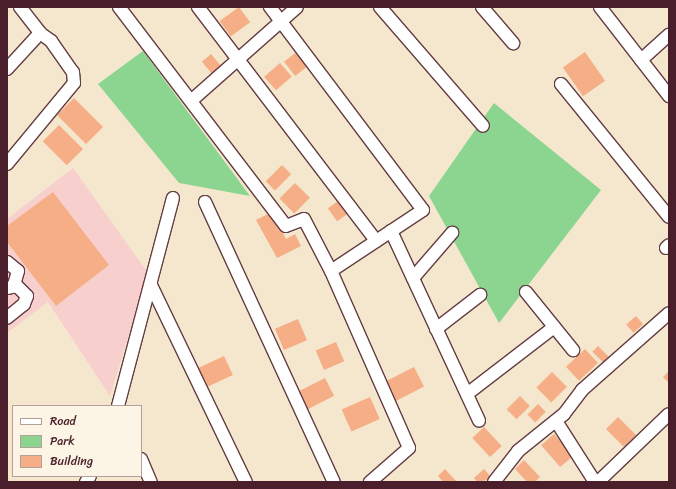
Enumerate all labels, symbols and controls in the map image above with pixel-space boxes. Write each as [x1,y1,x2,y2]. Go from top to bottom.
legend [12,405,142,477]
text: Road [50,410,76,432]
text: Park [50,430,75,452]
text: Building [50,450,93,472]

